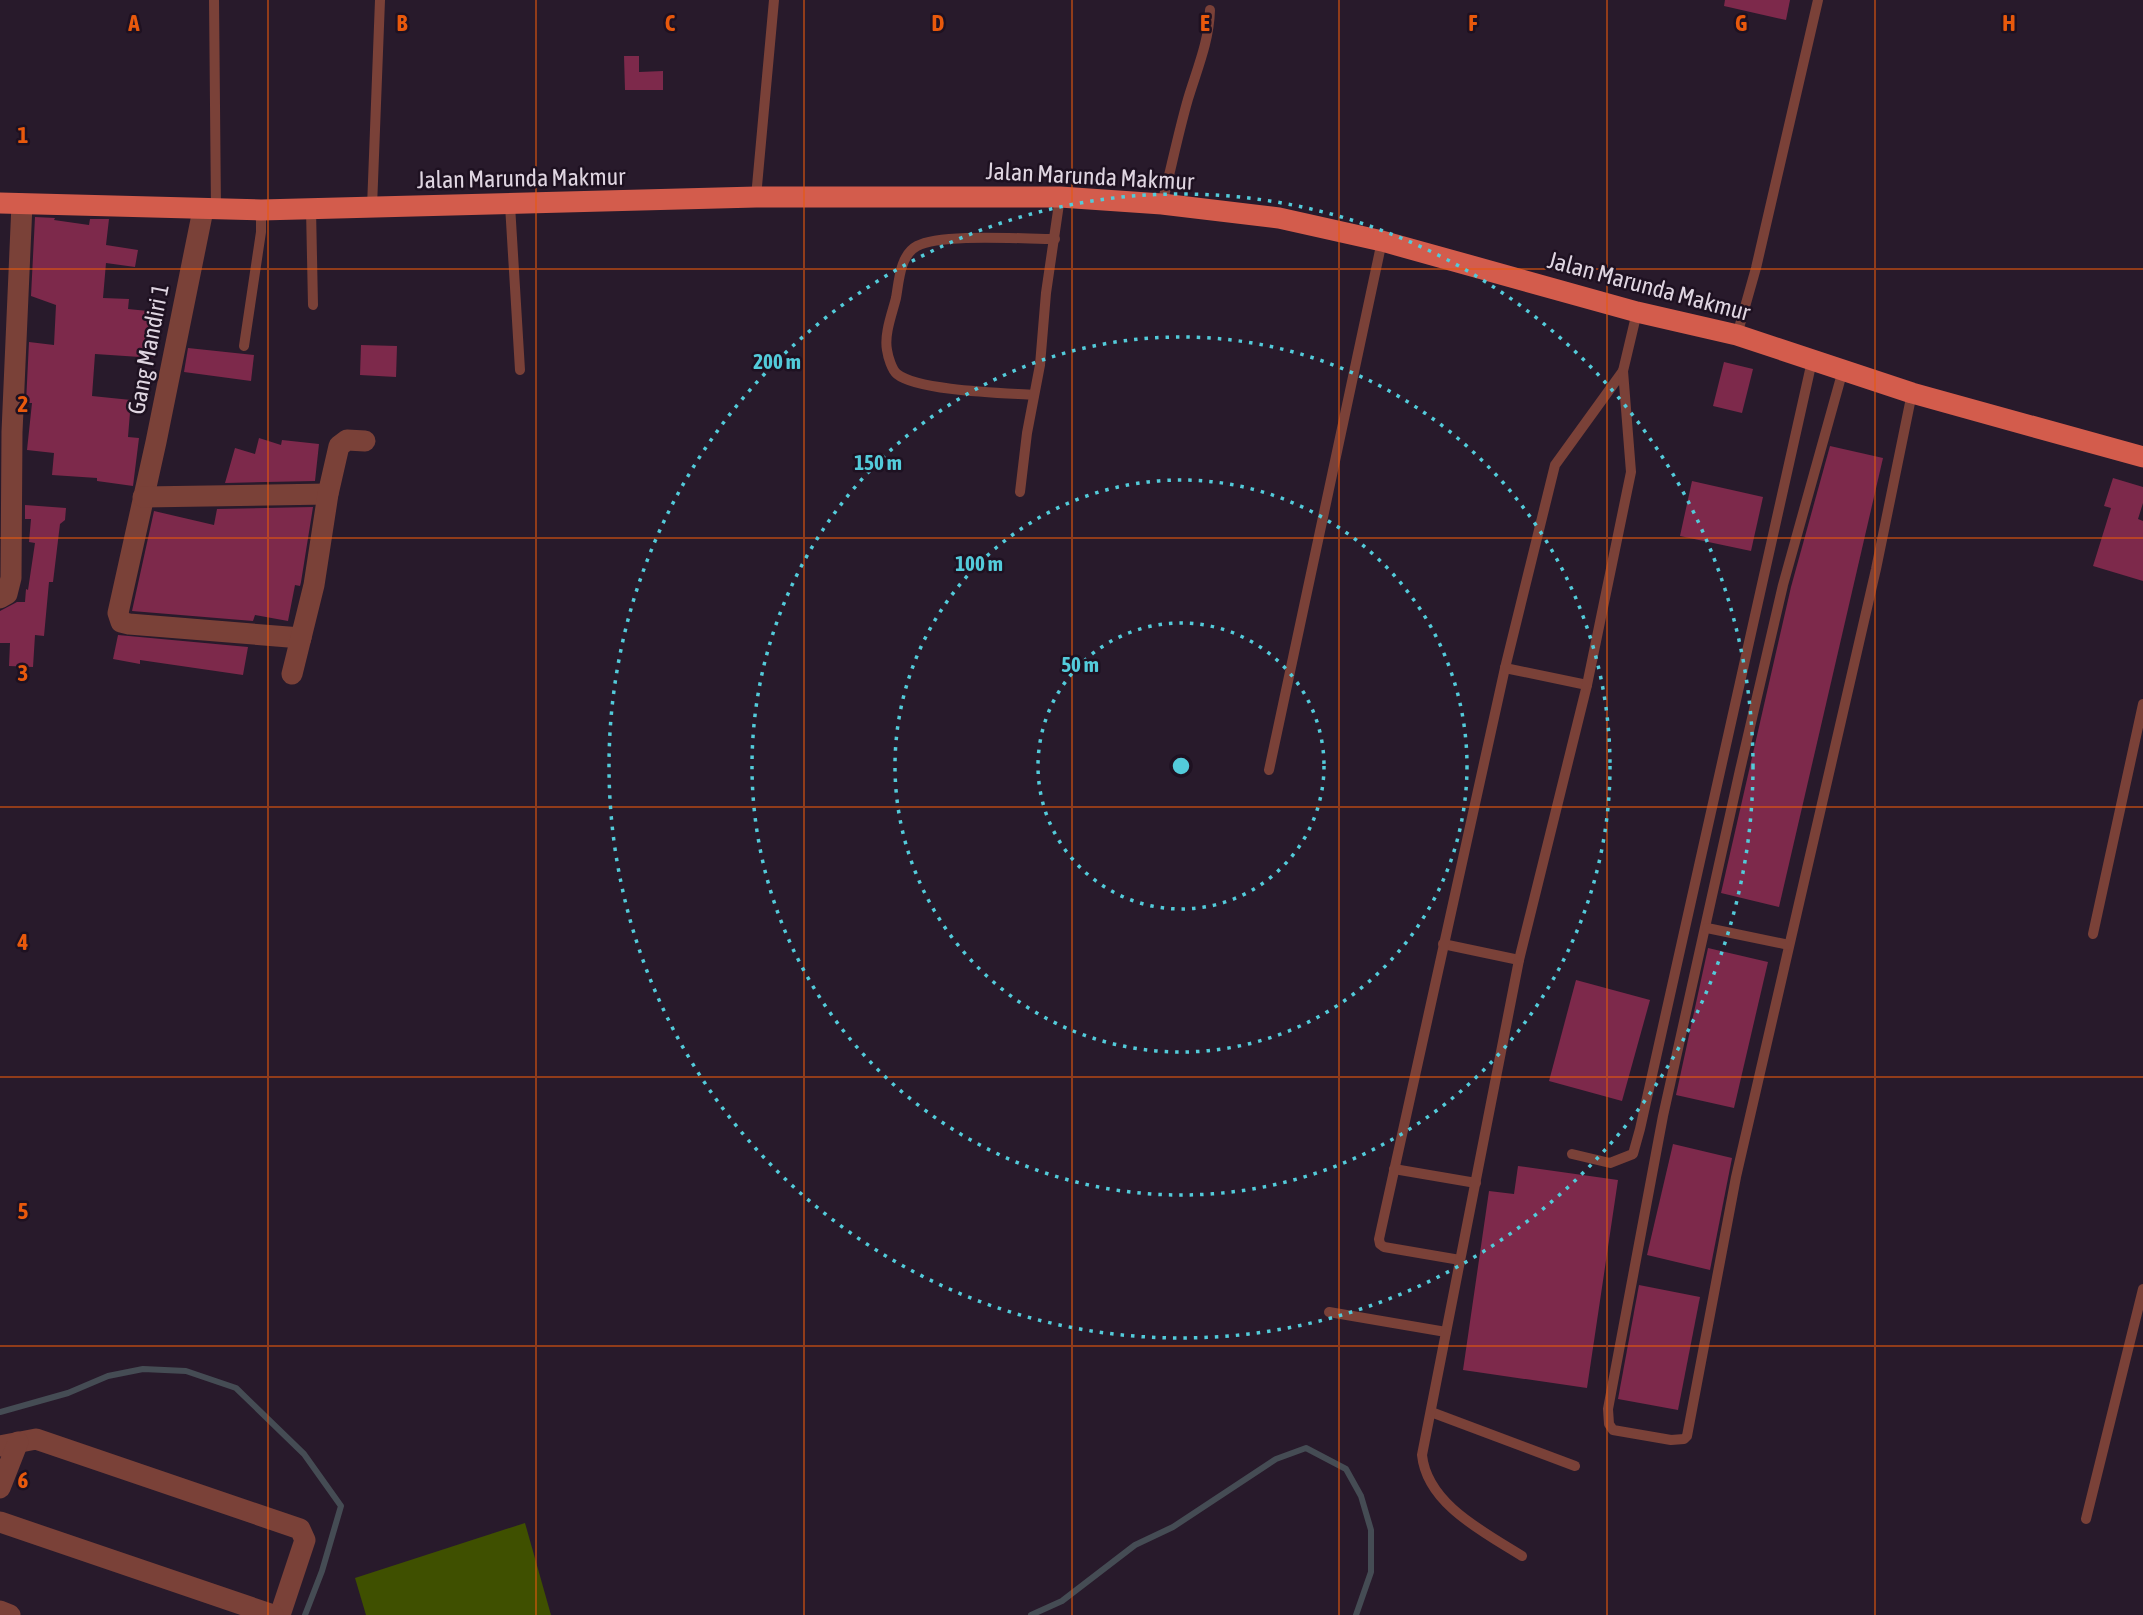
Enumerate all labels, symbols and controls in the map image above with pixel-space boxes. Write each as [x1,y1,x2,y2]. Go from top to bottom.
text: A [127,10,140,36]
text: B [397,10,408,36]
text: C [665,10,676,36]
text: D [932,10,945,36]
text: E [1200,10,1210,36]
text: F [1468,10,1478,36]
text: G [1735,10,1747,36]
text: H [2002,10,2016,36]
text: 1 [18,122,29,148]
street label: Jalan Marunda Makmur [985,157,1196,195]
street label: Jalan Marunda Makmur [417,163,626,193]
street label: Jalan Marunda Makmur [1545,246,1754,326]
street label: Gang Mandiri 1 [122,282,174,416]
text: 200 m [753,349,801,373]
text: 2 [18,391,28,417]
text: 150 m [854,450,902,474]
text: 100 m [955,551,1003,575]
text: 50 m [1061,652,1099,676]
text: 3 [18,660,28,686]
centre of rings [1169,754,1193,778]
text: 4 [17,929,29,955]
text: 5 [18,1198,29,1224]
text: 6 [18,1467,29,1493]

